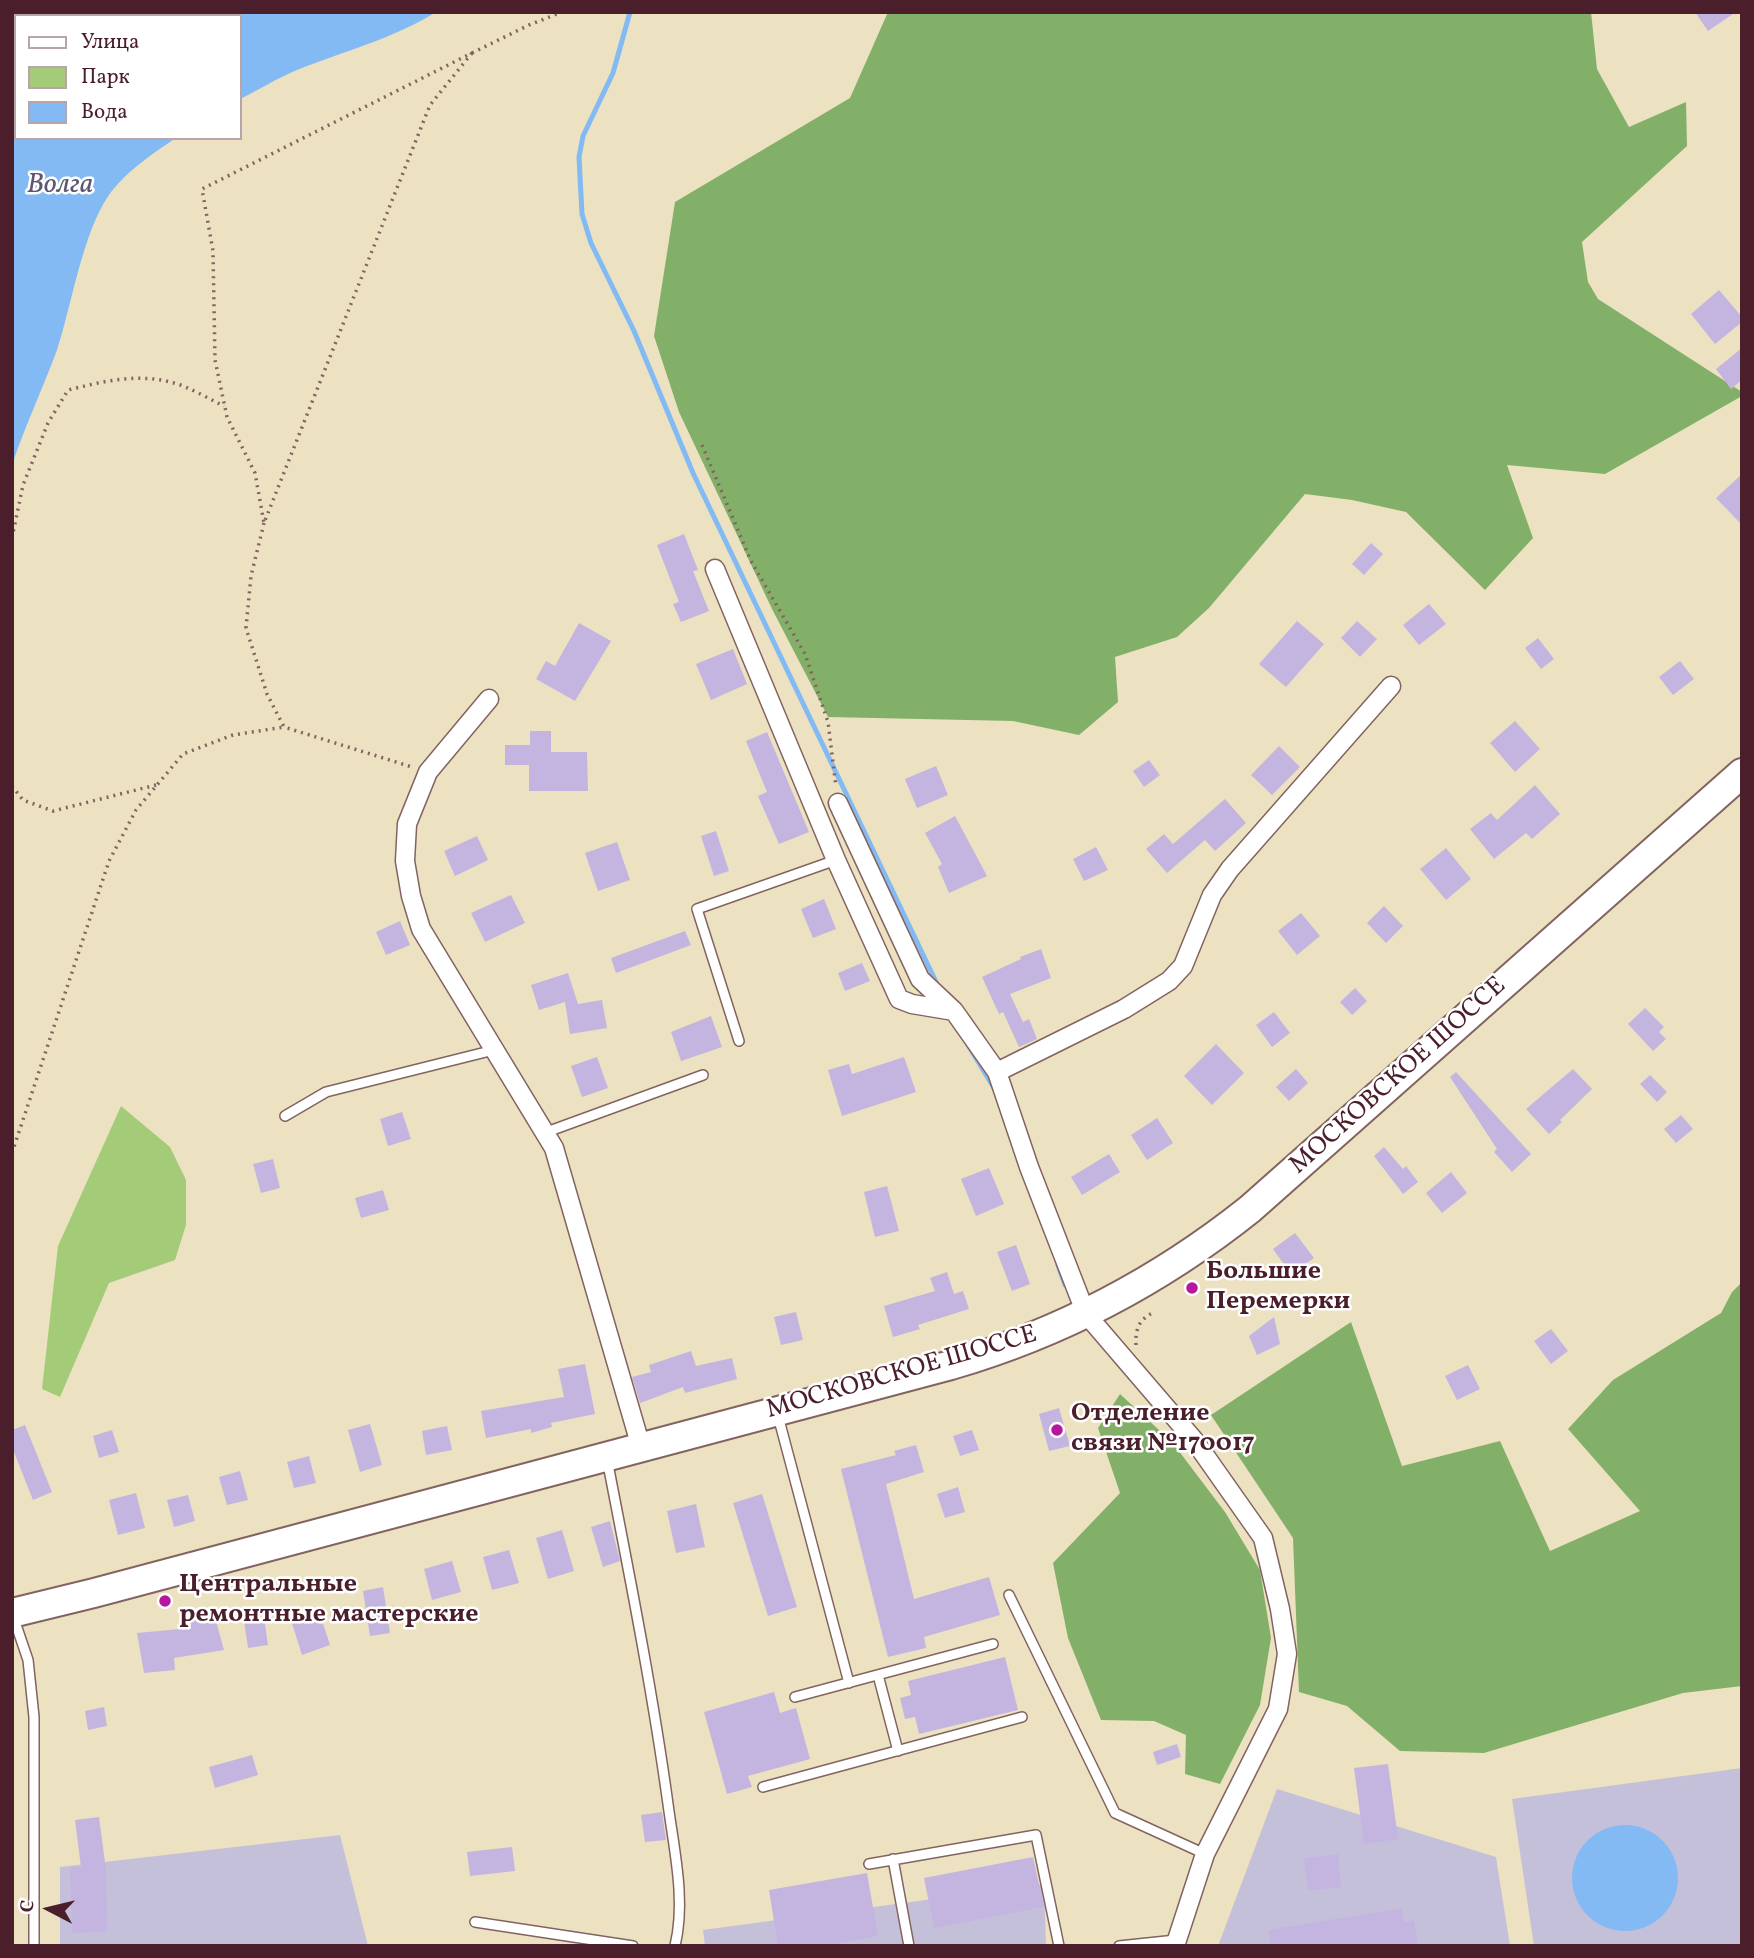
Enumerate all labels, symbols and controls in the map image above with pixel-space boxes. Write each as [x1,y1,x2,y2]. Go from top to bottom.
legend [14,14,242,140]
text: Улица [81,28,139,57]
text: Парк [81,63,130,92]
text: Вода [81,98,128,127]
water label: Волга [27,170,93,204]
street label: МОСКОВСКОЕ ШОССЕ [1284,972,1514,1182]
place label: Большие Перемерки [1206,1257,1350,1318]
marker: Большие Перемерки [1184,1280,1200,1296]
street label: МОСКОВСКОЕ ШОССЕ [763,1320,1041,1428]
place label: Отделение связи №170017 [1071,1399,1255,1460]
marker: Отделение связи №170017 [1049,1422,1065,1438]
place label: Центральные ремонтные мастерские [179,1570,479,1632]
marker: Центральные ремонтные мастерские [157,1593,173,1609]
north arrow [14,1874,84,1944]
text: С [15,1899,42,1914]

